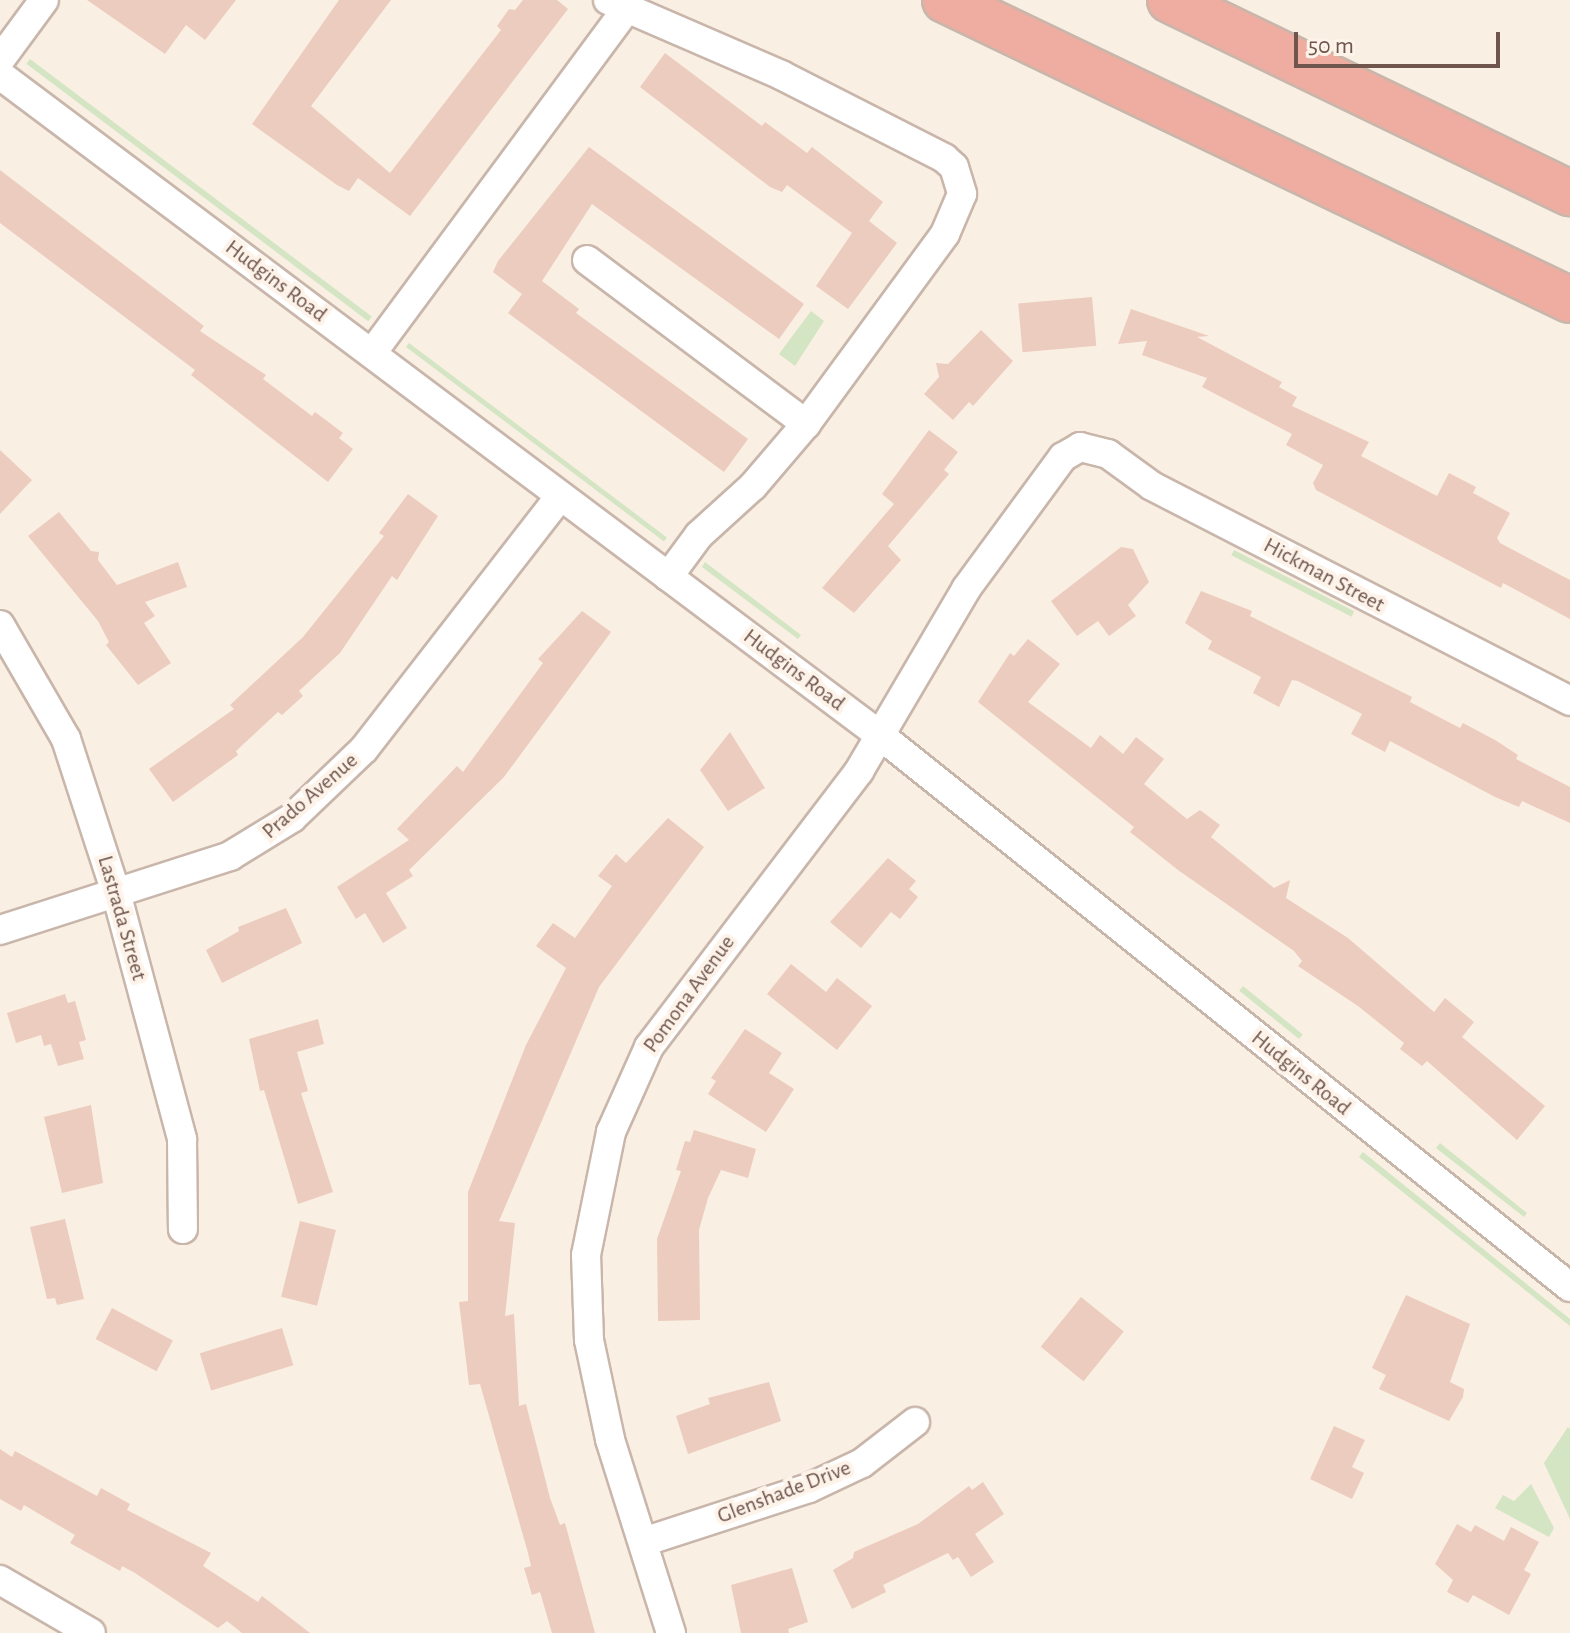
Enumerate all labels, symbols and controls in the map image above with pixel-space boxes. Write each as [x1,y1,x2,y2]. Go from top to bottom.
scale bar [1298,16,1504,66]
text: 50 m [1308,34,1354,58]
street label: Hudgins Road [220,234,332,328]
street label: Hickman Street [1259,532,1389,618]
street label: Hudgins Road [738,623,850,717]
street label: Prado Avenue [257,747,363,845]
street label: Lastrada Street [92,853,152,983]
street label: Pomona Avenue [638,930,740,1058]
street label: Hudgins Road [1246,1025,1356,1121]
street label: Glenshade Drive [714,1454,854,1530]

